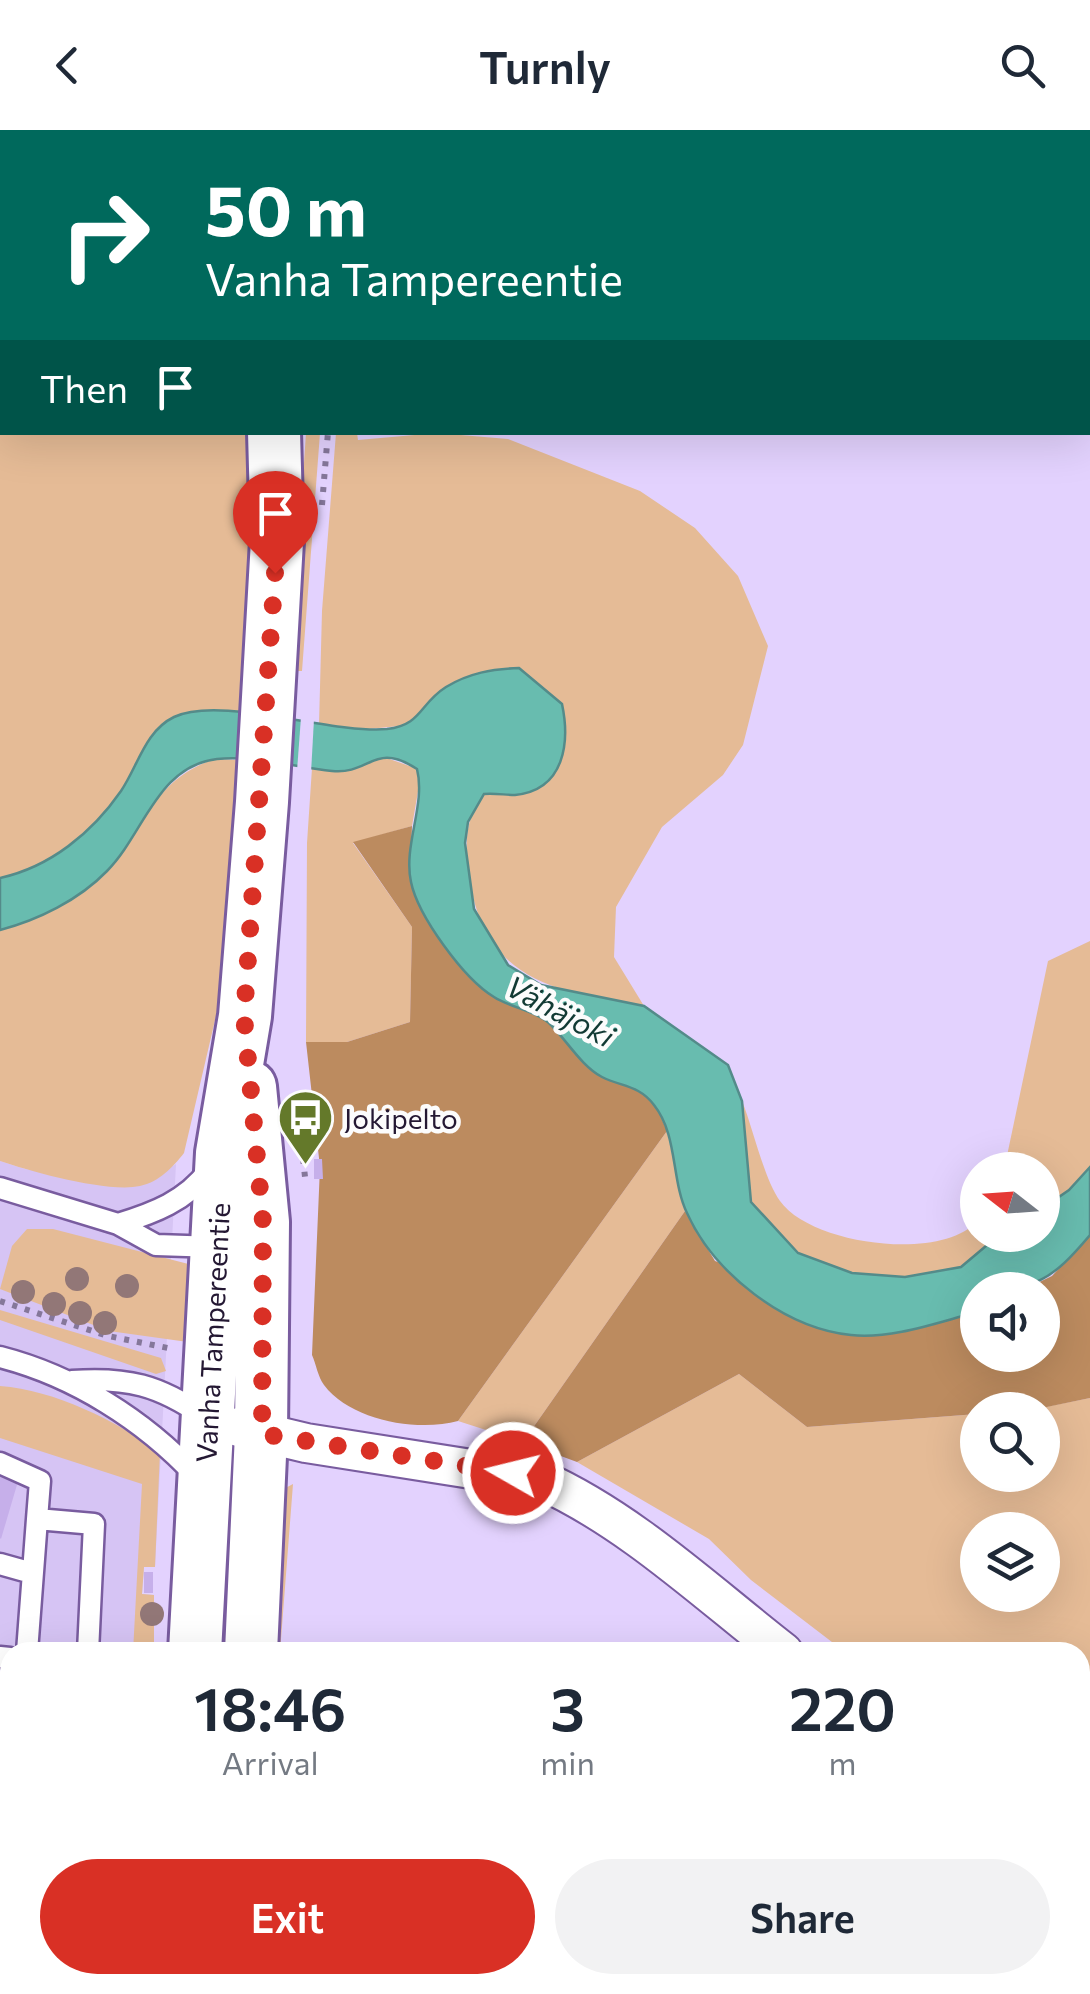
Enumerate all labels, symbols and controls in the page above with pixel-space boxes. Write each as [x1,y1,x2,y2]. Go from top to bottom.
icon: back [40,38,95,93]
text: Turnly [479,38,611,93]
icon: search [995,38,1050,93]
text: 50 m [205,165,367,250]
icon: right [40,170,170,300]
text: Vanha Tampereentie [205,250,623,305]
icon: arrive [148,360,203,415]
text: Then [40,364,128,411]
pin [233,471,318,574]
icon: arrive [248,486,303,541]
water label: Vähäjoki [501,966,622,1054]
bus stop icon: Jokipelto [275,1088,335,1167]
place label: Jokipelto [344,1101,458,1135]
north arrow [960,1152,1060,1252]
map controls [960,1152,1060,1612]
street label: Vanha Tampereentie [188,1202,236,1463]
button: sound [960,1272,1060,1372]
button: search [960,1392,1060,1492]
position arrow [461,1421,565,1525]
button: layers [960,1512,1060,1612]
text: 18:46 [194,1670,346,1743]
text: 3 [550,1670,585,1743]
text: 220 [789,1670,896,1743]
text: Arrival [222,1742,319,1782]
text: min [540,1742,595,1782]
text: m [828,1742,856,1782]
button: Exit [40,1859,535,1974]
button: Share [555,1859,1050,1974]

